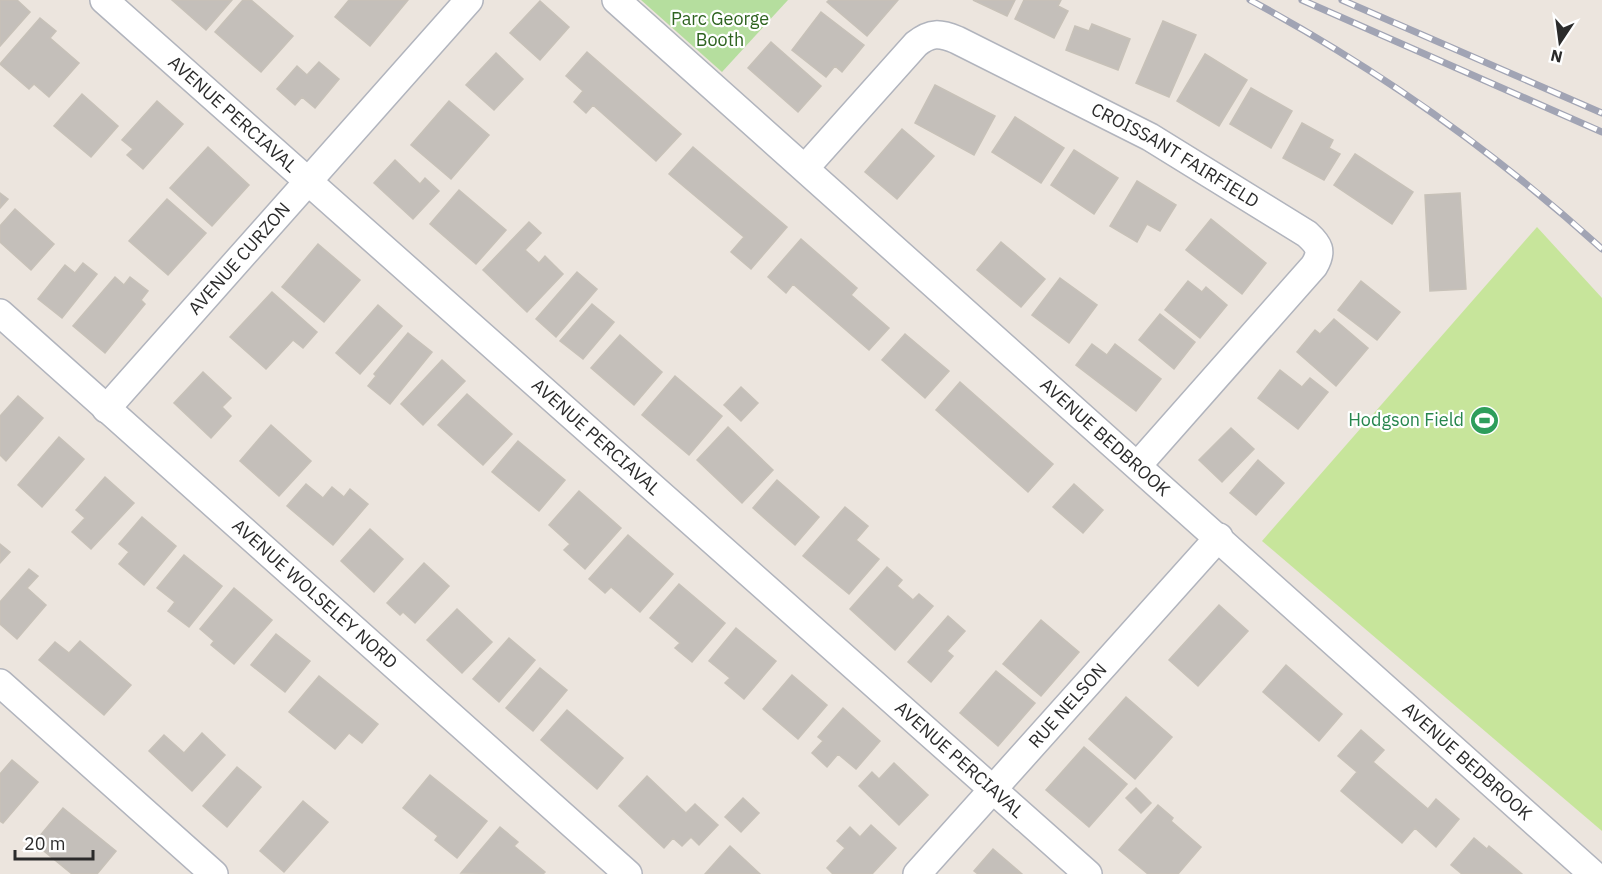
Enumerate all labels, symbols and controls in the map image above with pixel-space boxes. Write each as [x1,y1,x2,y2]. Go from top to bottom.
park label: Parc George Booth [671,7,769,51]
north arrow [1530,12,1590,72]
text: N [1549,46,1565,68]
street label: AVENUE PERCIAVAL [164,51,302,177]
street label: CROISSANT FAIRFIELD [1088,97,1264,213]
street label: AVENUE CURZON [183,197,295,319]
street label: AVENUE PERCIAVAL [527,373,666,500]
street label: AVENUE BEDBROOK [1036,373,1175,501]
sports icon: Hodgson Field [1469,404,1501,436]
place label: Hodgson Field [1348,408,1464,431]
street label: AVENUE WOLSELEY NORD [228,514,403,674]
street label: RUE NELSON [1023,658,1112,753]
street label: AVENUE PERCIAVAL [890,696,1029,823]
street label: AVENUE BEDBROOK [1398,697,1538,825]
scale bar [15,823,93,861]
text: 20 m [24,832,66,855]

